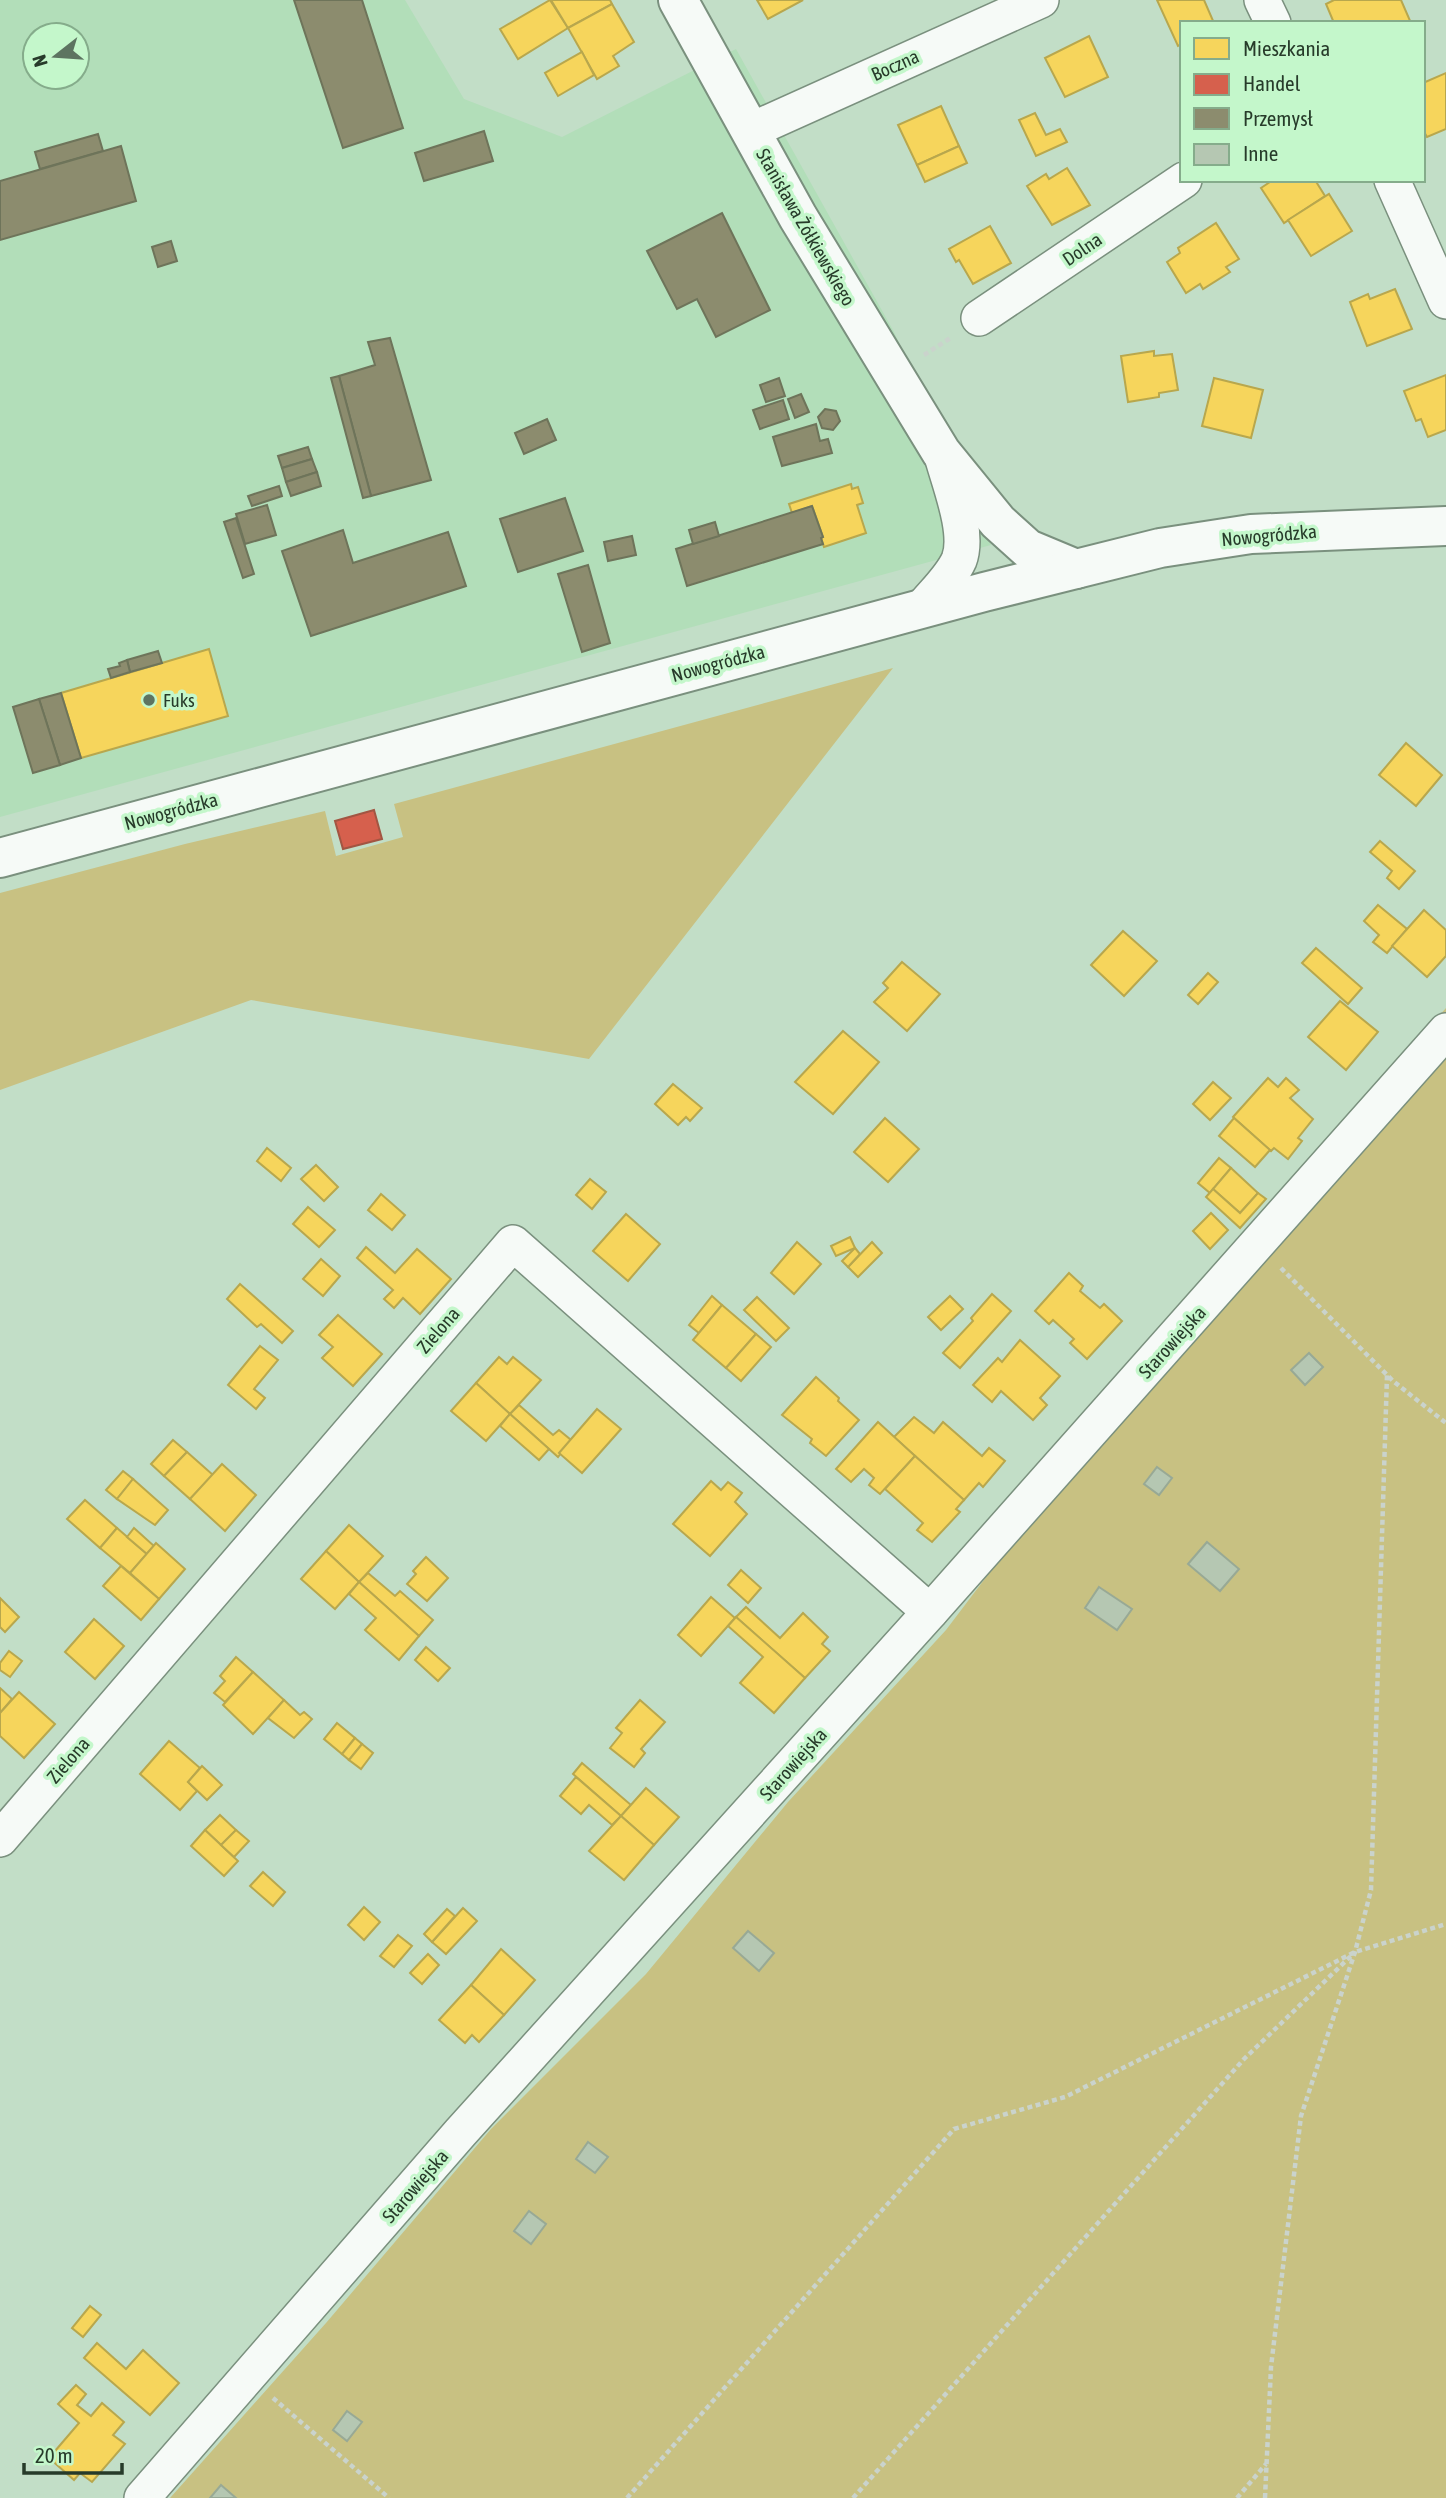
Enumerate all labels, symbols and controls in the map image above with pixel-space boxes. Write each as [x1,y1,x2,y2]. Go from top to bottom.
north arrow [21,21,91,91]
legend [1180,21,1425,182]
text: Mieszkania [1243,36,1330,60]
street label: Boczna [868,45,922,85]
text: N [28,52,52,70]
text: Handel [1243,71,1301,95]
text: Przemysł [1243,106,1314,130]
text: Inne [1243,141,1278,165]
street label: Stanisława Żółkiewskiego [752,145,860,310]
street label: Dolna [1058,228,1106,270]
street label: Nowogródzka [1220,520,1318,550]
street label: Nowogródzka [669,640,767,686]
place label: Fuks [163,689,195,711]
marker: Fuks [141,692,157,708]
street label: Nowogródzka [122,788,220,834]
street label: Starowiejska [1134,1301,1210,1383]
street label: Zielona [412,1303,464,1357]
street label: Starowiejska [755,1723,831,1805]
street label: Zielona [42,1733,94,1787]
street label: Starowiejska [377,2145,453,2227]
scale bar [24,2432,122,2476]
text: 20 m [35,2443,73,2467]

